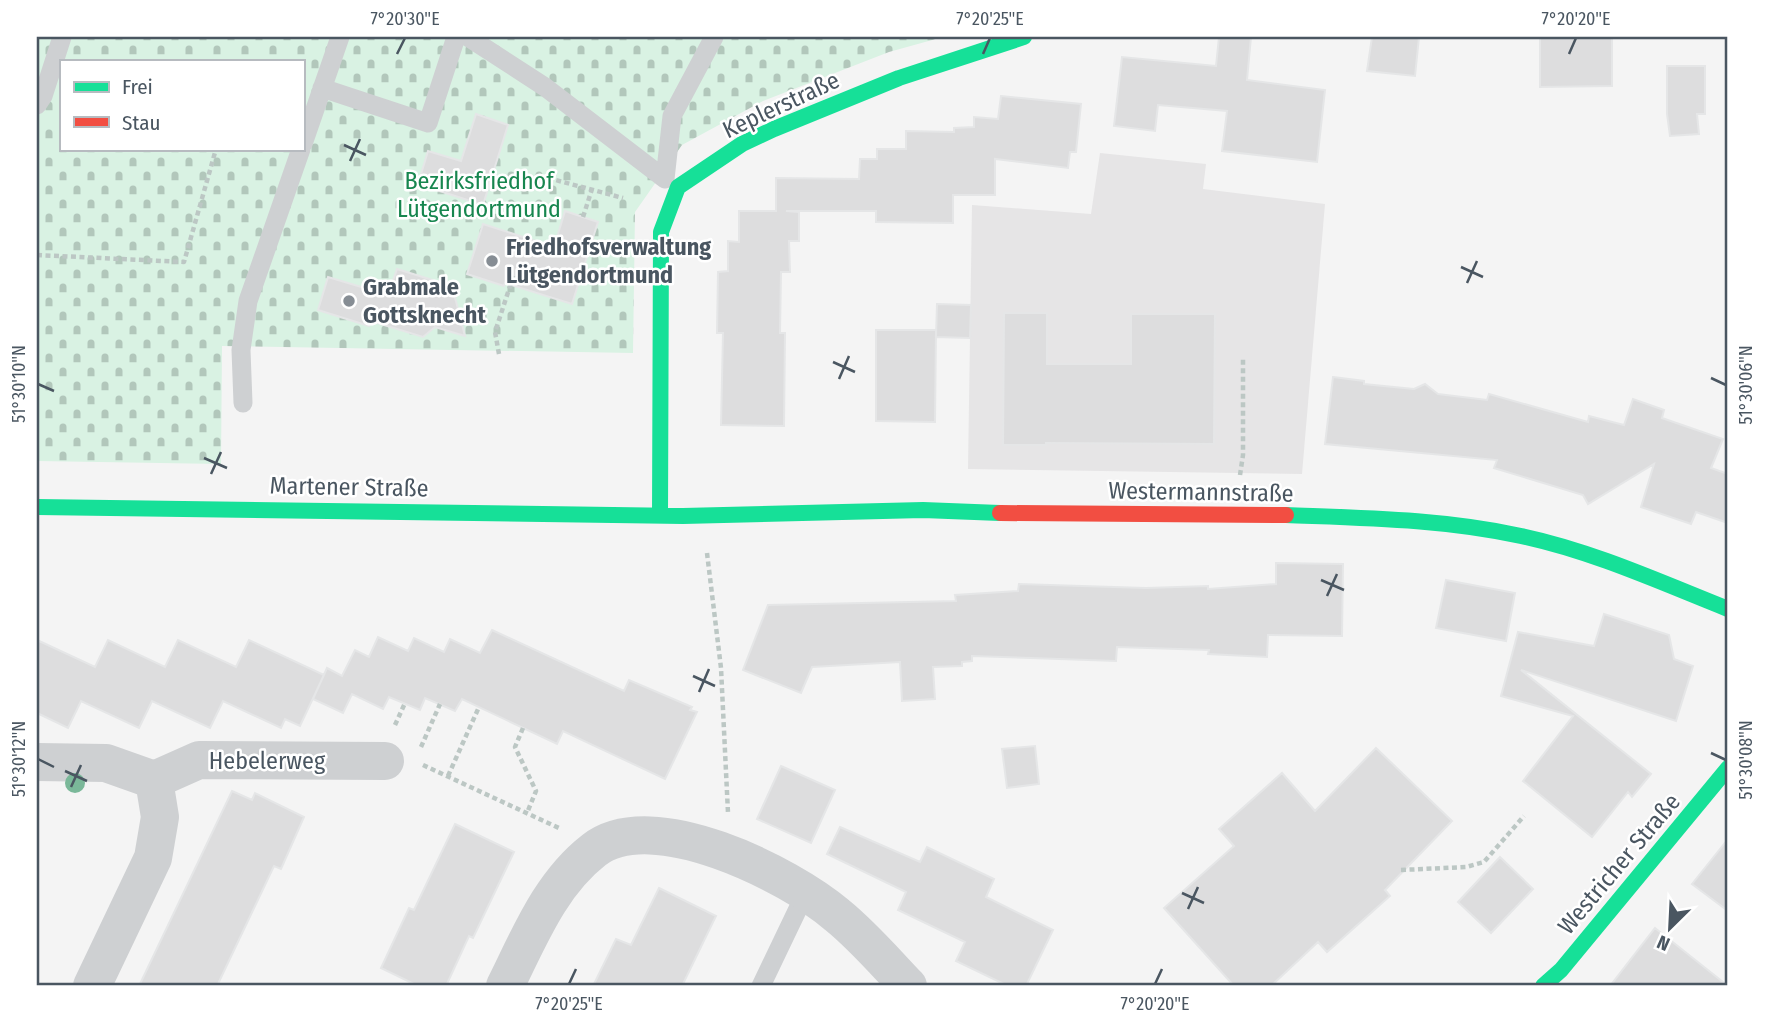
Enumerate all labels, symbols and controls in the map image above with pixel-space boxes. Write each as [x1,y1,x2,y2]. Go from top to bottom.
text: 7°20'30"E [370,8,440,30]
text: 7°20'25"E [956,8,1024,30]
text: 7°20'20"E [1541,8,1611,30]
legend [60,60,304,150]
street label: Keplerstraße [718,66,844,144]
text: Frei [122,74,153,100]
text: Stau [122,110,160,136]
park label: Bezirksfriedhof Lütgendortmund [397,167,561,223]
place label: Friedhofsverwaltung Lütgendortmund [506,233,711,289]
marker: Friedhofsverwaltung Lütgendortmund [484,253,500,269]
place label: Grabmale Gottsknecht [363,273,486,329]
marker: Grabmale Gottsknecht [341,293,357,309]
text: 51°30'10"N [8,345,30,423]
text: 51°30'06"N [1735,345,1757,425]
street label: Martener Straße [269,472,429,502]
street label: Westermannstraße [1108,476,1294,508]
text: 51°30'08"N [1735,720,1757,800]
text: 51°30'12"N [8,721,30,797]
street label: Hebelerweg [209,747,326,775]
street label: Westricher Straße [1552,788,1686,940]
north arrow [1636,894,1706,964]
text: N [1653,930,1673,956]
text: 7°20'25"E [535,993,603,1015]
text: 7°20'20"E [1120,993,1190,1015]

